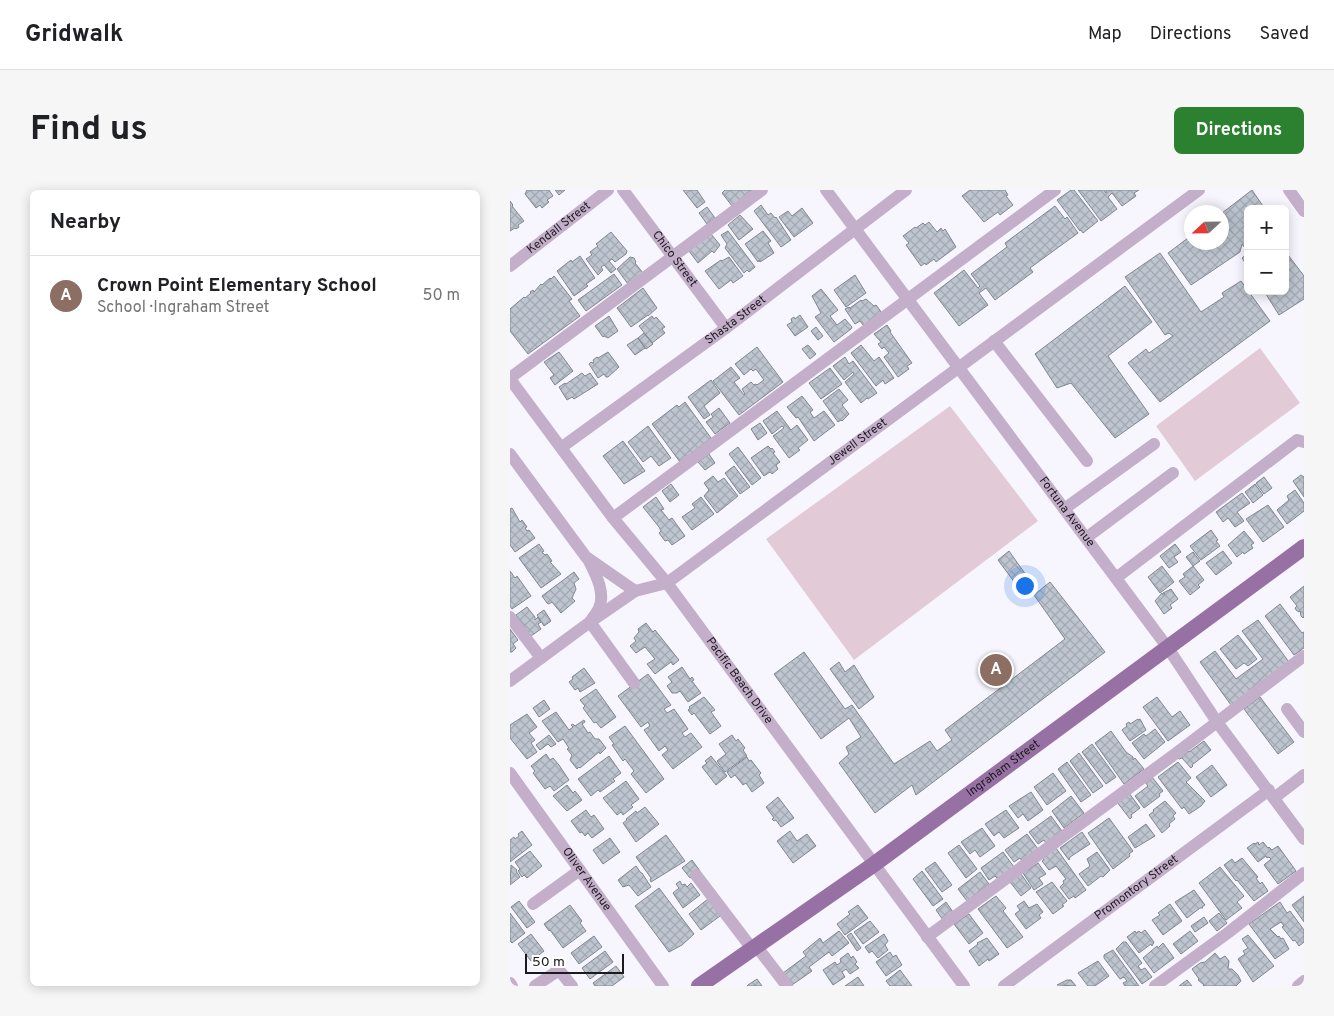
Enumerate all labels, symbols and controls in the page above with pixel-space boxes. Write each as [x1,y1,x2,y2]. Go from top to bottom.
text: Gridwalk [25,20,123,50]
text: Map [1088,23,1122,46]
text: Directions [1150,23,1232,46]
text: Saved [1260,23,1309,46]
button: Directions [1174,107,1304,154]
text: Find us [30,108,148,152]
street label: Kendall Street [524,198,594,258]
north arrow [1184,205,1229,250]
map controls [1244,205,1289,295]
button: + [1244,205,1289,250]
text: Nearby [50,209,121,236]
street label: Chico Street [648,228,701,290]
button: − [1244,250,1289,295]
text: Crown Point Elementary School [97,274,377,298]
text: A [60,286,72,306]
text: 50 m [423,286,460,306]
street label: Shasta Street [702,292,769,349]
text: School · Ingraham Street [97,298,270,318]
street label: Jewell Street [825,415,891,469]
street label: Fortuna Avenue [1035,474,1098,551]
your location [1012,573,1038,599]
street label: Pacific Beach Drive [702,634,776,727]
pin: A [980,651,1012,689]
street label: Ingraham Street [964,736,1043,801]
street label: Oliver Avenue [558,844,615,914]
street label: Promontory Street [1092,852,1182,924]
scale bar [525,951,624,974]
text: 50 m [532,954,565,971]

